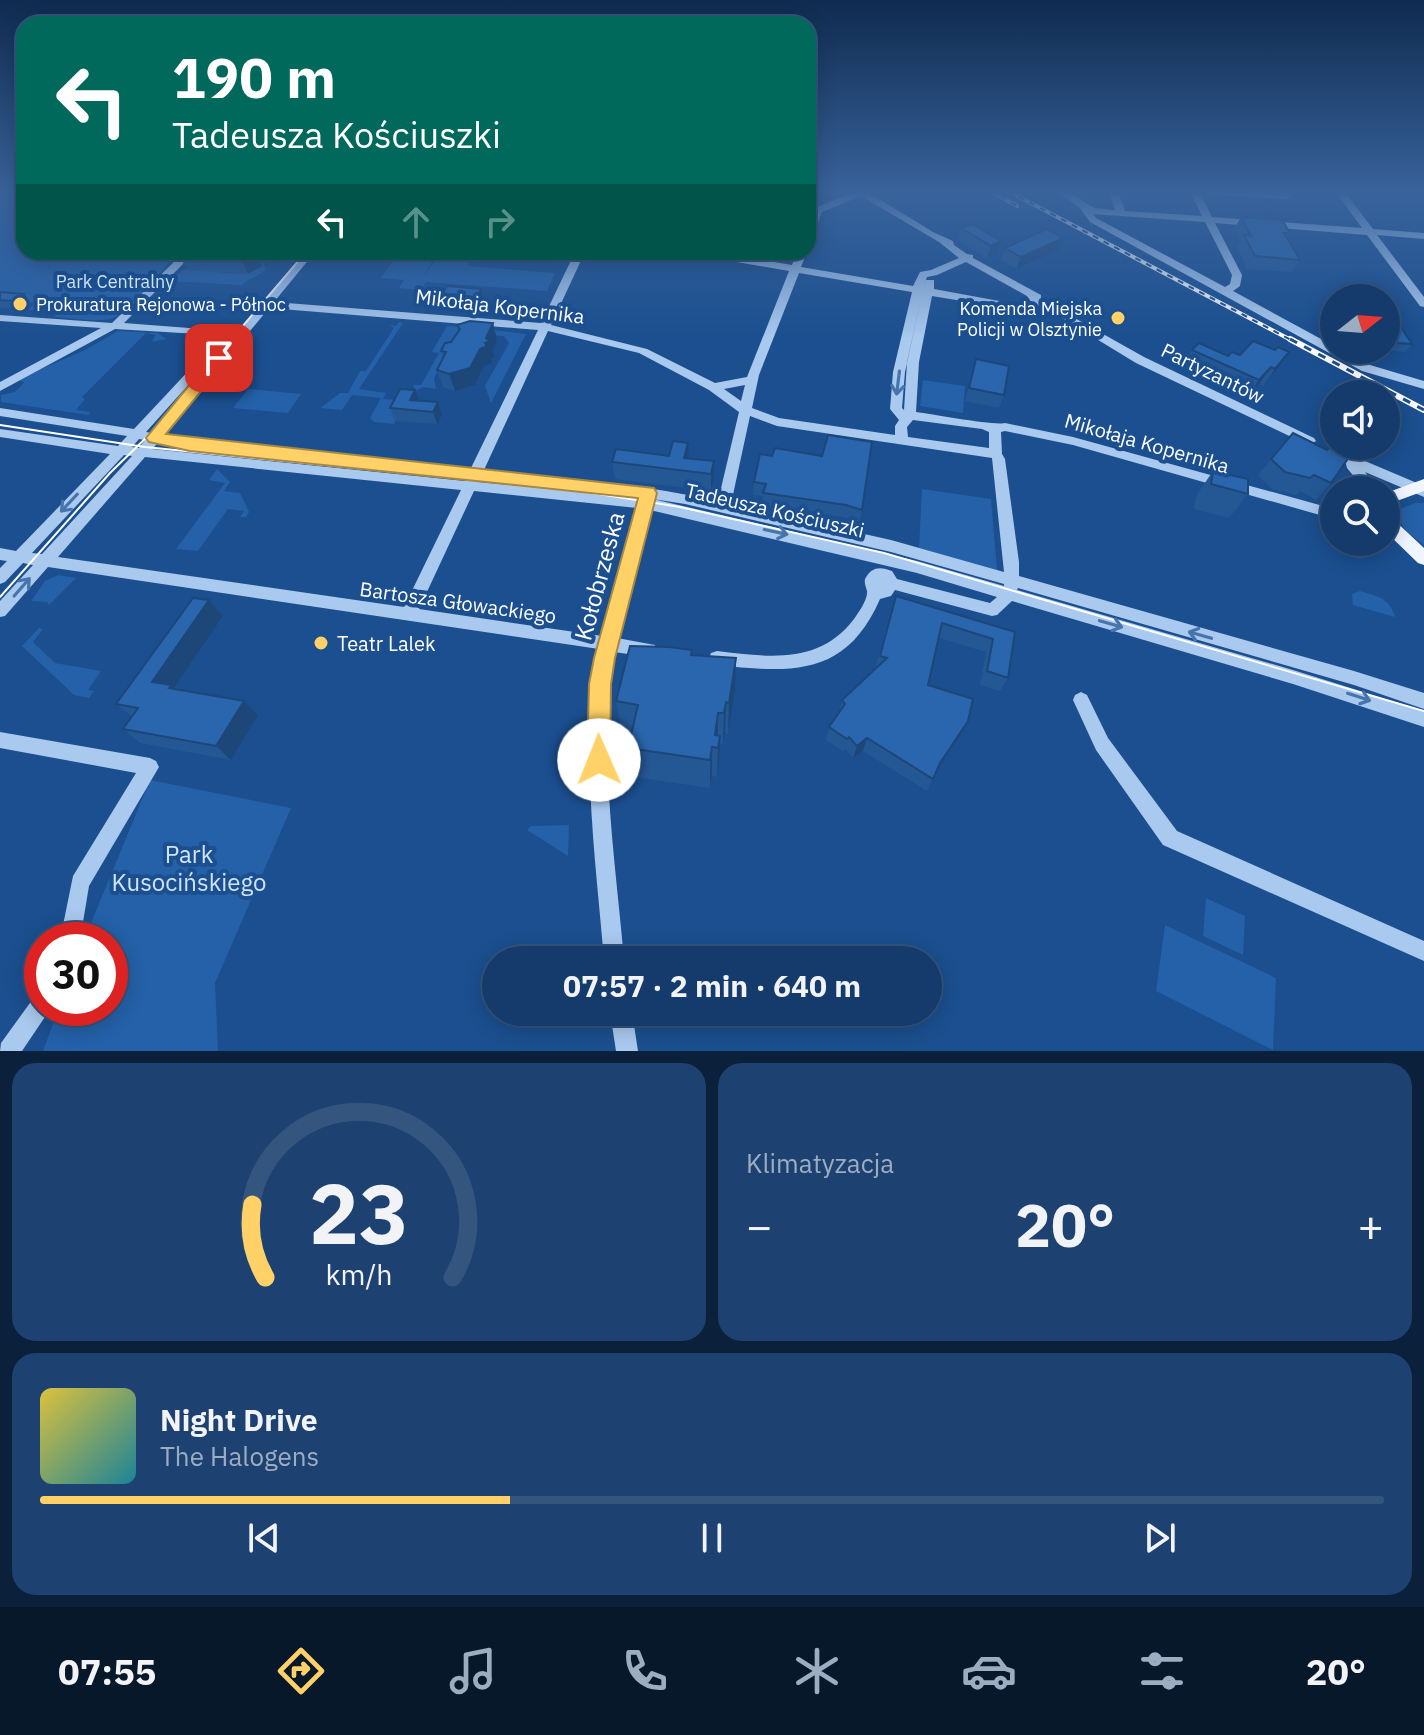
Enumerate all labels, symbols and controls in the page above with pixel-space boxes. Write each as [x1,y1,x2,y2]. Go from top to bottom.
text: 190 m [172,41,336,113]
icon: left [40,48,144,152]
text: Tadeusza Kościuszki [172,111,501,158]
icon: left [310,200,354,244]
icon: ahead [394,200,438,244]
icon: right [478,200,522,244]
park label: Park Centralny [56,270,174,293]
street label: Mikołaja Kopernika [414,282,586,330]
north arrow [1320,284,1400,364]
map controls [1320,284,1400,556]
place label: Prokuratura Rejonowa - Północ [36,293,286,316]
marker: Prokuratura Rejonowa - Północ [11,295,29,313]
place label: Komenda Miejska Policji w Olsztynie [957,297,1102,341]
marker: Komenda Miejska Policji w Olsztynie [1109,309,1127,327]
pin [185,324,253,392]
icon: arrive [197,336,241,380]
street label: Partyzantów [1157,336,1269,410]
one-way arrow [890,369,905,395]
button: sound [1320,380,1400,460]
street label: Mikołaja Kopernika [1062,407,1233,480]
street label: Tadeusza Kościuszki [683,476,867,544]
button: search [1320,476,1400,556]
one-way arrow [59,493,78,513]
street label: Kołobrzeska [566,508,632,644]
one-way arrow [763,525,789,540]
street label: Bartosza Głowackiego [358,575,558,629]
one-way arrow [12,577,30,597]
one-way arrow [1098,617,1124,632]
one-way arrow [1188,626,1214,641]
place label: Teatr Lalek [337,630,436,657]
marker: Teatr Lalek [312,634,330,652]
one-way arrow [1346,691,1371,705]
position arrow [557,718,641,802]
park label: Park Kusocińskiego [112,838,266,898]
speed limit sign: 30 [24,922,128,1026]
text: 07:57 · 2 min · 640 m [563,966,861,1005]
text: Klimatyzacja [746,1146,894,1180]
text: 23 [309,1159,409,1267]
text: 20° [1015,1185,1115,1264]
text: − [746,1197,772,1254]
text: + [1358,1197,1384,1254]
text: km/h [325,1256,393,1293]
text: Night Drive [160,1400,318,1439]
text: The Halogens [160,1439,319,1473]
icon: previous [242,1516,286,1560]
icon: pause [690,1516,734,1560]
icon: next [1138,1516,1182,1560]
icon: directions [273,1643,329,1699]
icon: music [445,1643,501,1699]
icon: phone [617,1643,673,1699]
icon: climate [789,1643,845,1699]
icon: car [961,1643,1017,1699]
icon: filters [1134,1643,1190,1699]
text: 07:55 [58,1648,156,1695]
text: 20° [1306,1648,1366,1695]

